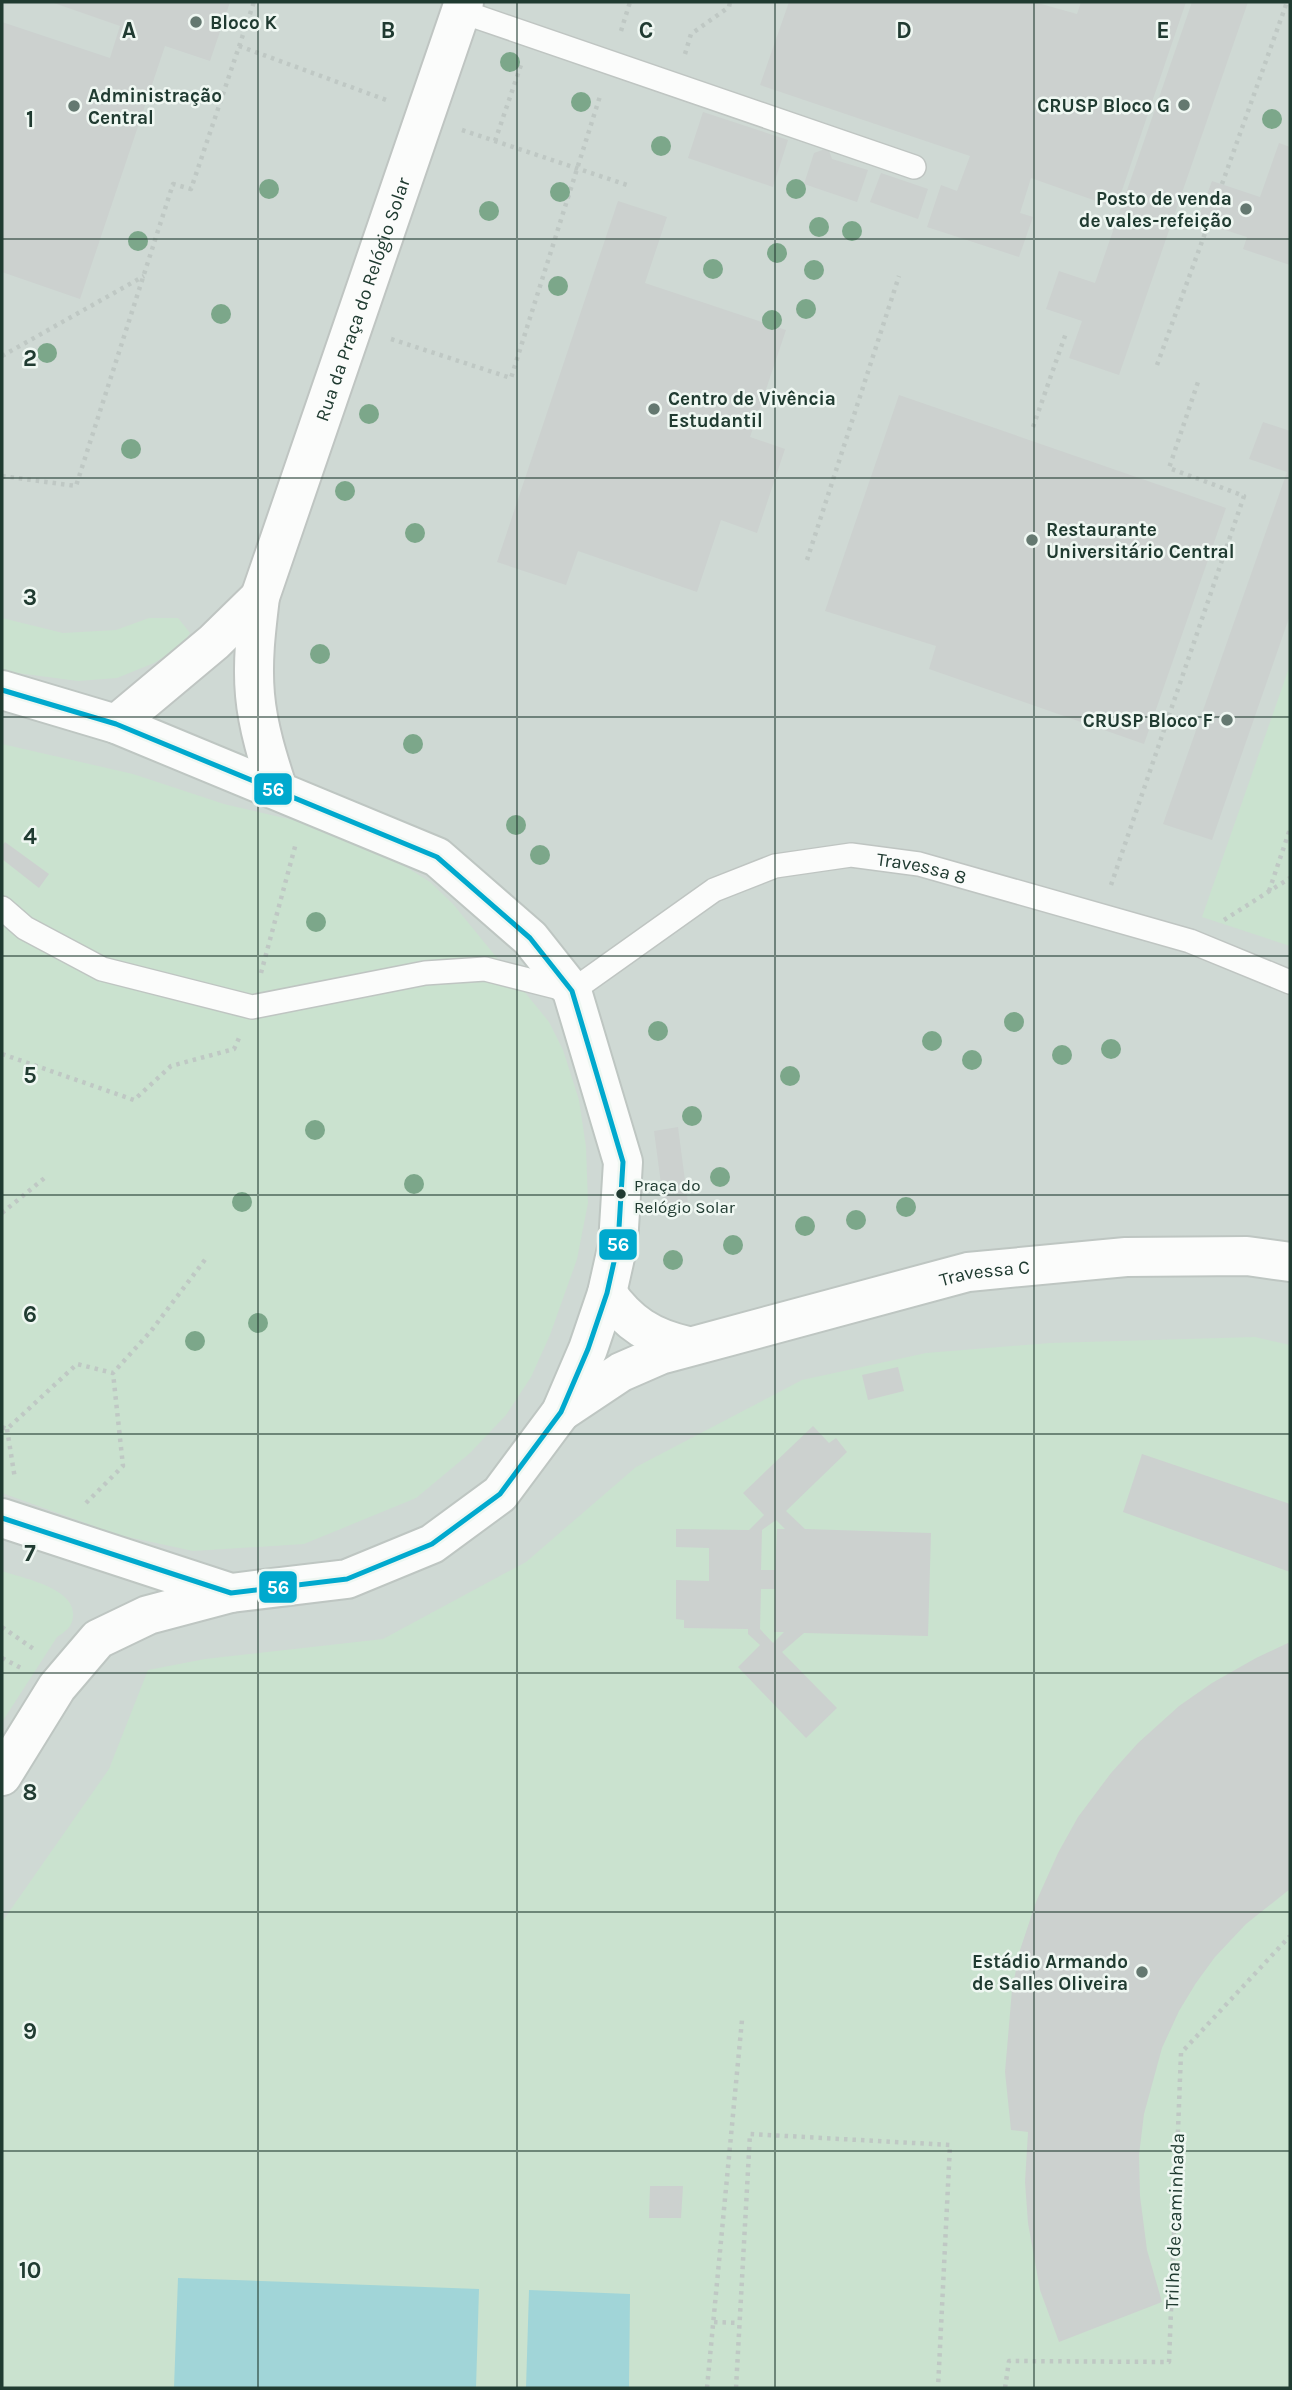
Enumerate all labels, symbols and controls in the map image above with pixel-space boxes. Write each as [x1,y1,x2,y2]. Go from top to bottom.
place label: Bloco K [210,12,277,34]
marker: Bloco K [188,14,204,30]
text: A [122,17,136,44]
text: B [381,17,395,44]
text: C [639,17,653,44]
text: D [896,17,912,44]
text: E [1156,17,1170,44]
place label: Administração Central [88,85,222,129]
place label: CRUSP Bloco G [1037,95,1170,117]
marker: CRUSP Bloco G [1176,97,1192,113]
marker: Administração Central [66,98,82,114]
text: 1 [26,106,34,133]
street label: Rua da Praça do Relógio Solar [311,175,415,424]
place label: Posto de venda de vales-refeição [1079,188,1232,232]
marker: Posto de venda de vales-refeição [1238,201,1254,217]
text: 2 [23,345,37,372]
place label: Centro de Vivência Estudantil [668,388,836,432]
marker: Centro de Vivência Estudantil [646,401,662,417]
place label: Restaurante Universitário Central [1046,519,1234,563]
marker: Restaurante Universitário Central [1024,532,1040,548]
text: 3 [23,584,37,611]
place label: CRUSP Bloco F [1083,710,1213,732]
marker: CRUSP Bloco F [1219,712,1235,728]
line badge: 56 [253,772,293,806]
text: 56 [262,779,284,801]
text: 4 [23,823,37,850]
street label: Travessa 8 [875,849,969,889]
text: 5 [23,1062,37,1089]
place label: Praça do Relógio Solar [634,1175,736,1217]
marker: Praça do Relógio Solar [614,1187,628,1201]
line badge: 56 [598,1228,638,1261]
text: 56 [607,1234,629,1256]
street label: Travessa C [937,1256,1031,1291]
text: 6 [23,1301,37,1328]
text: 7 [24,1540,36,1567]
line badge: 56 [258,1570,298,1604]
text: 56 [267,1577,289,1599]
text: 8 [23,1779,37,1806]
place label: Estádio Armando de Salles Oliveira [972,1951,1128,1995]
marker: Estádio Armando de Salles Oliveira [1134,1964,1150,1980]
text: 9 [23,2018,37,2045]
street label: Trilha de caminhada [1161,2132,1189,2310]
text: 10 [19,2257,41,2284]

